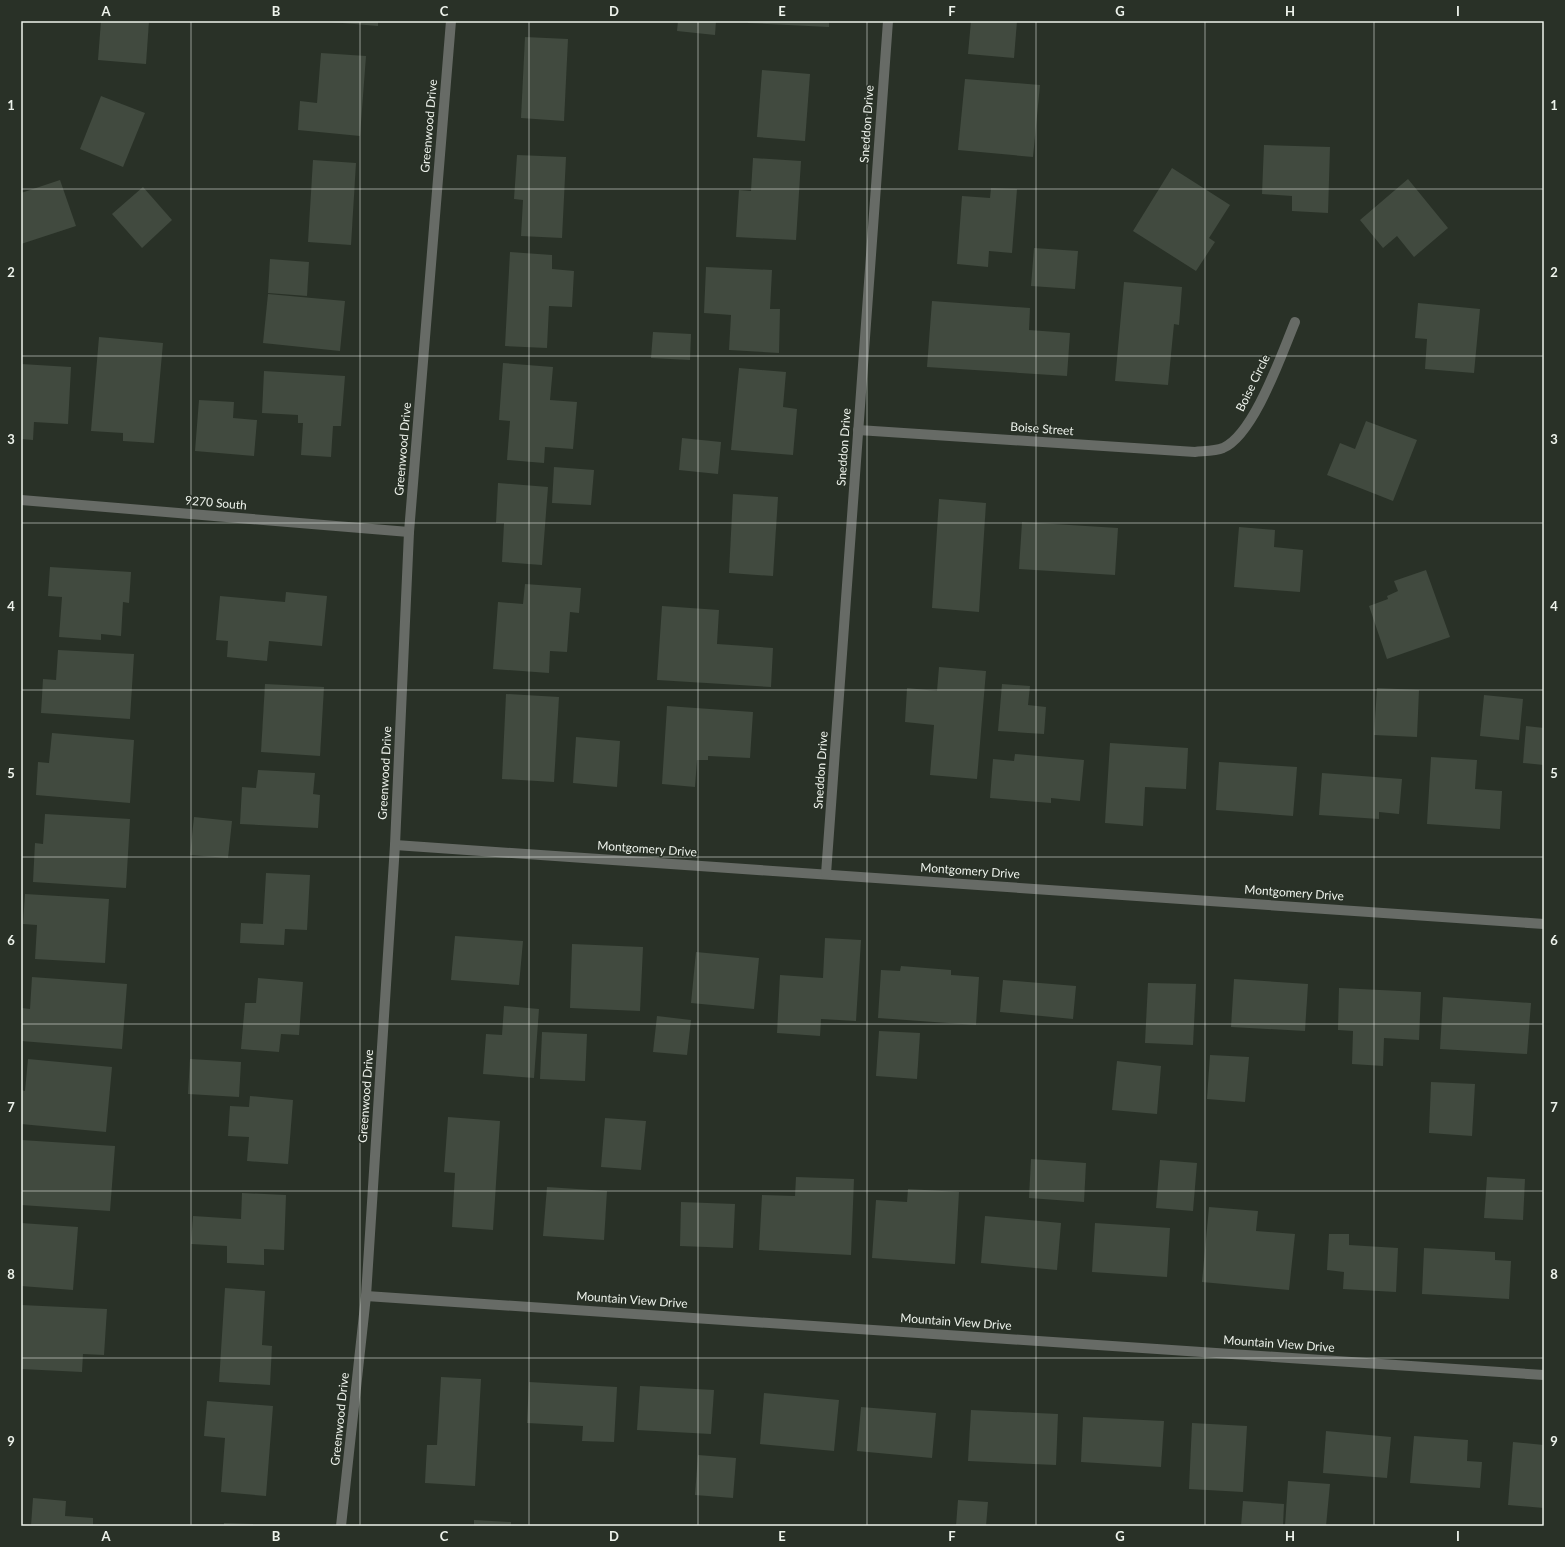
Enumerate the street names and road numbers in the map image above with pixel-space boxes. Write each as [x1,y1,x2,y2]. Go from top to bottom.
street label: Greenwood Drive [417,79,440,173]
street label: Sneddon Drive [856,85,877,163]
street label: Boise Circle [1232,352,1273,414]
street label: Greenwood Drive [391,402,414,496]
street label: Sneddon Drive [833,408,854,486]
street label: Boise Street [1010,419,1075,438]
street label: 9270 South [185,492,248,513]
street label: Greenwood Drive [375,726,394,820]
street label: Sneddon Drive [810,731,831,809]
street label: Montgomery Drive [597,838,697,859]
street label: Montgomery Drive [920,860,1020,881]
street label: Montgomery Drive [1244,882,1344,903]
street label: Greenwood Drive [355,1049,376,1143]
street label: Mountain View Drive [576,1288,688,1311]
street label: Mountain View Drive [900,1310,1012,1333]
street label: Mountain View Drive [1223,1332,1335,1355]
street label: Greenwood Drive [327,1372,352,1466]

